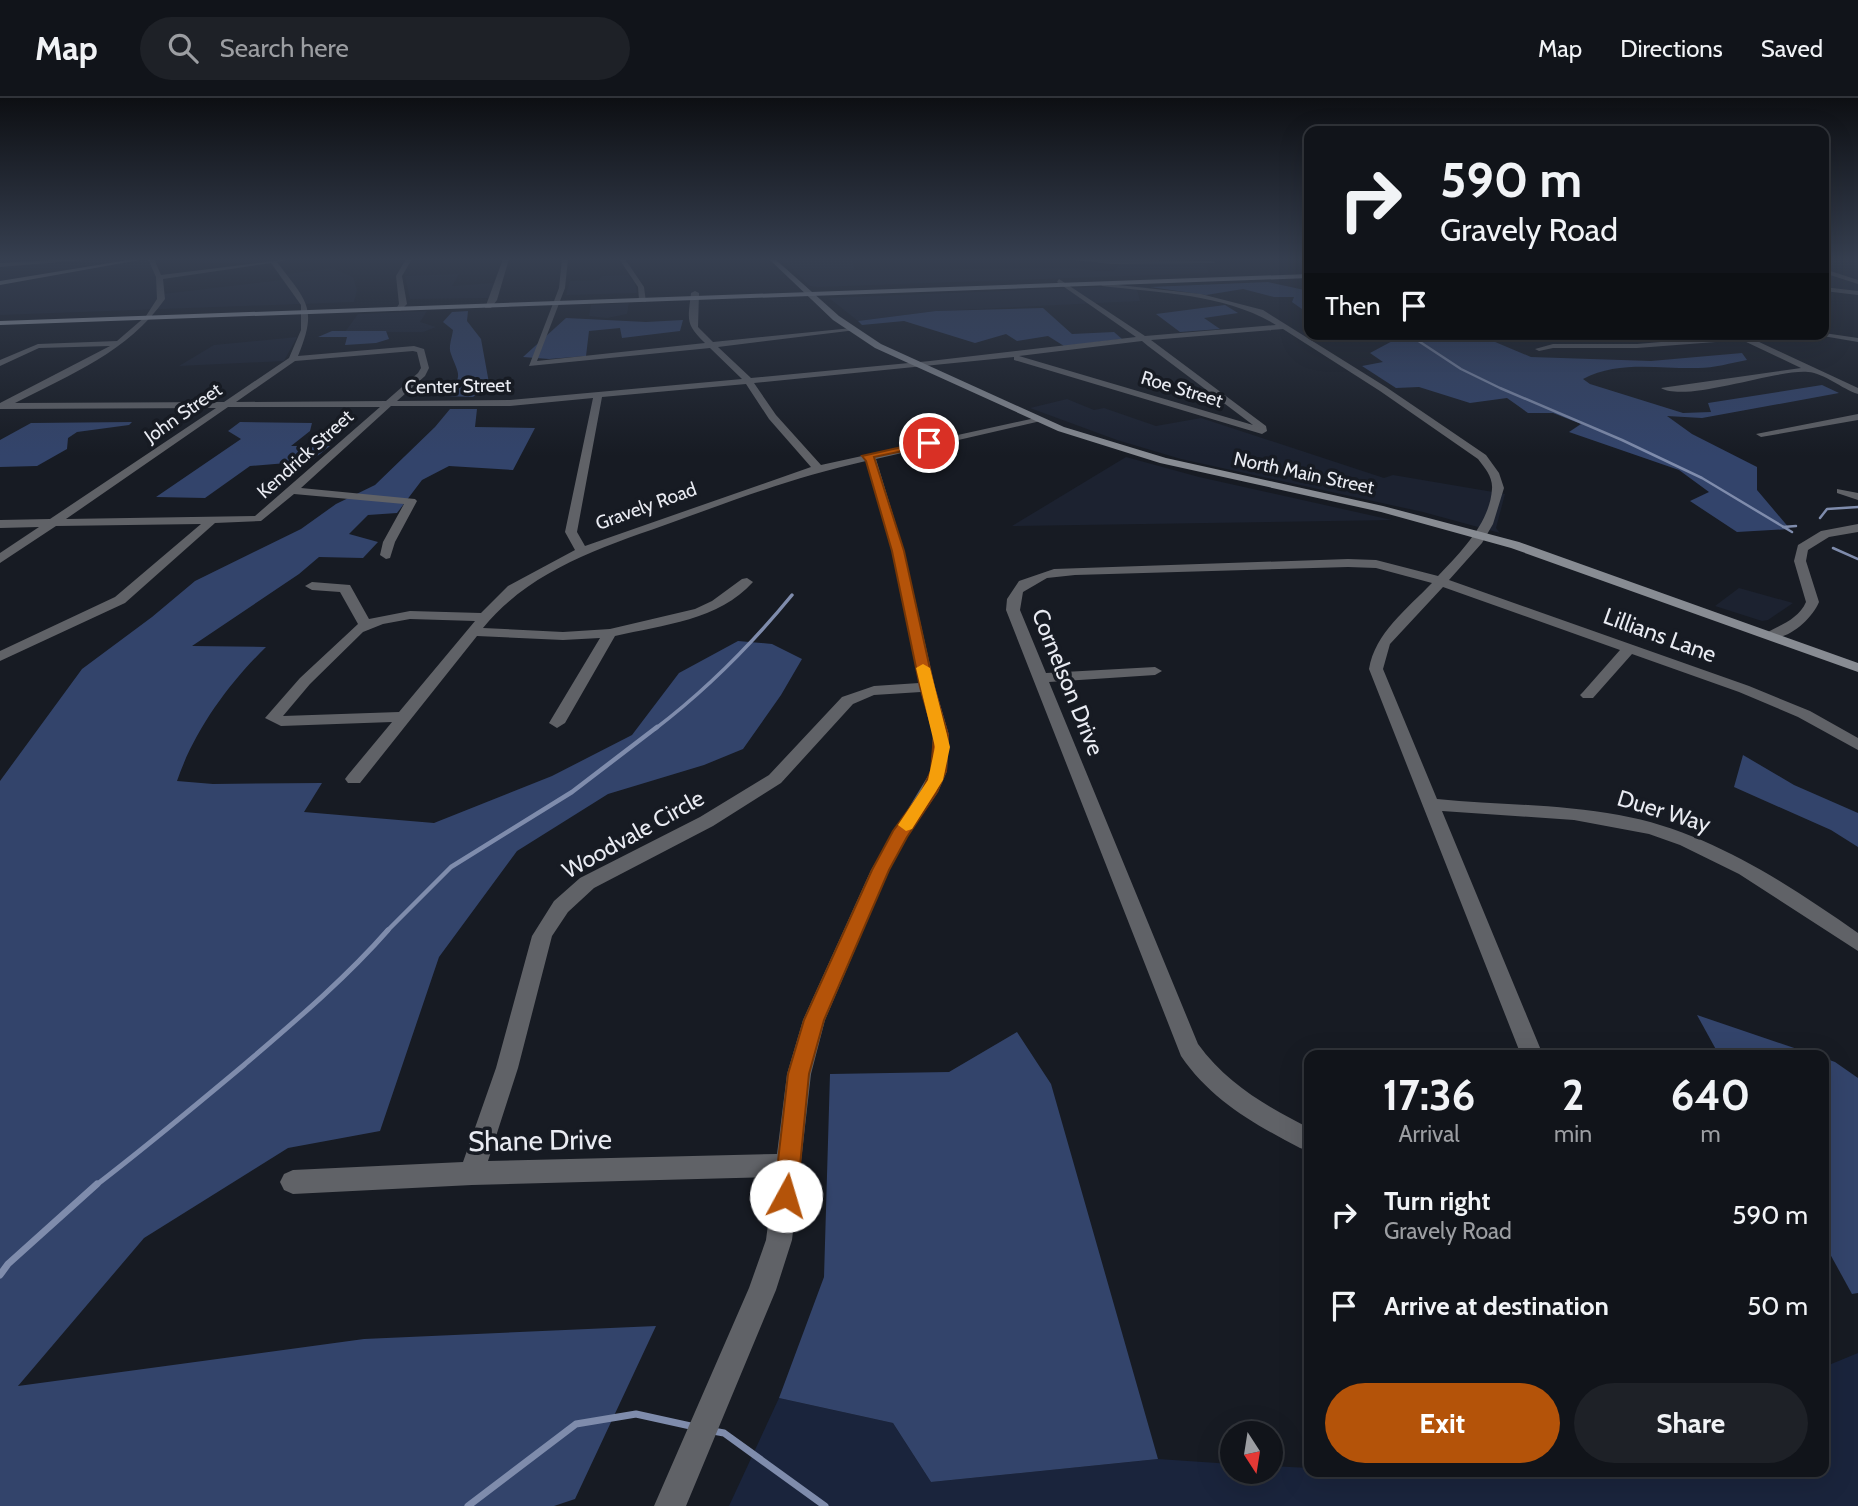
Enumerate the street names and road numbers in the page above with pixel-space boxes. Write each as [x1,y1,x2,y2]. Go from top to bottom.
street label: Roe Street [1138,366,1226,413]
street label: Center Street [404,374,512,398]
street label: John Street [139,378,227,449]
street label: Kendrick Street [252,404,358,503]
street label: North Main Street [1232,447,1377,499]
street label: Gravely Road [592,477,700,535]
street label: Lillians Lane [1600,602,1720,668]
street label: Cornelson Drive [1026,605,1110,760]
street label: Woodvale Circle [557,783,709,884]
street label: Duer Way [1614,784,1714,839]
street label: Shane Drive [468,1122,612,1158]

